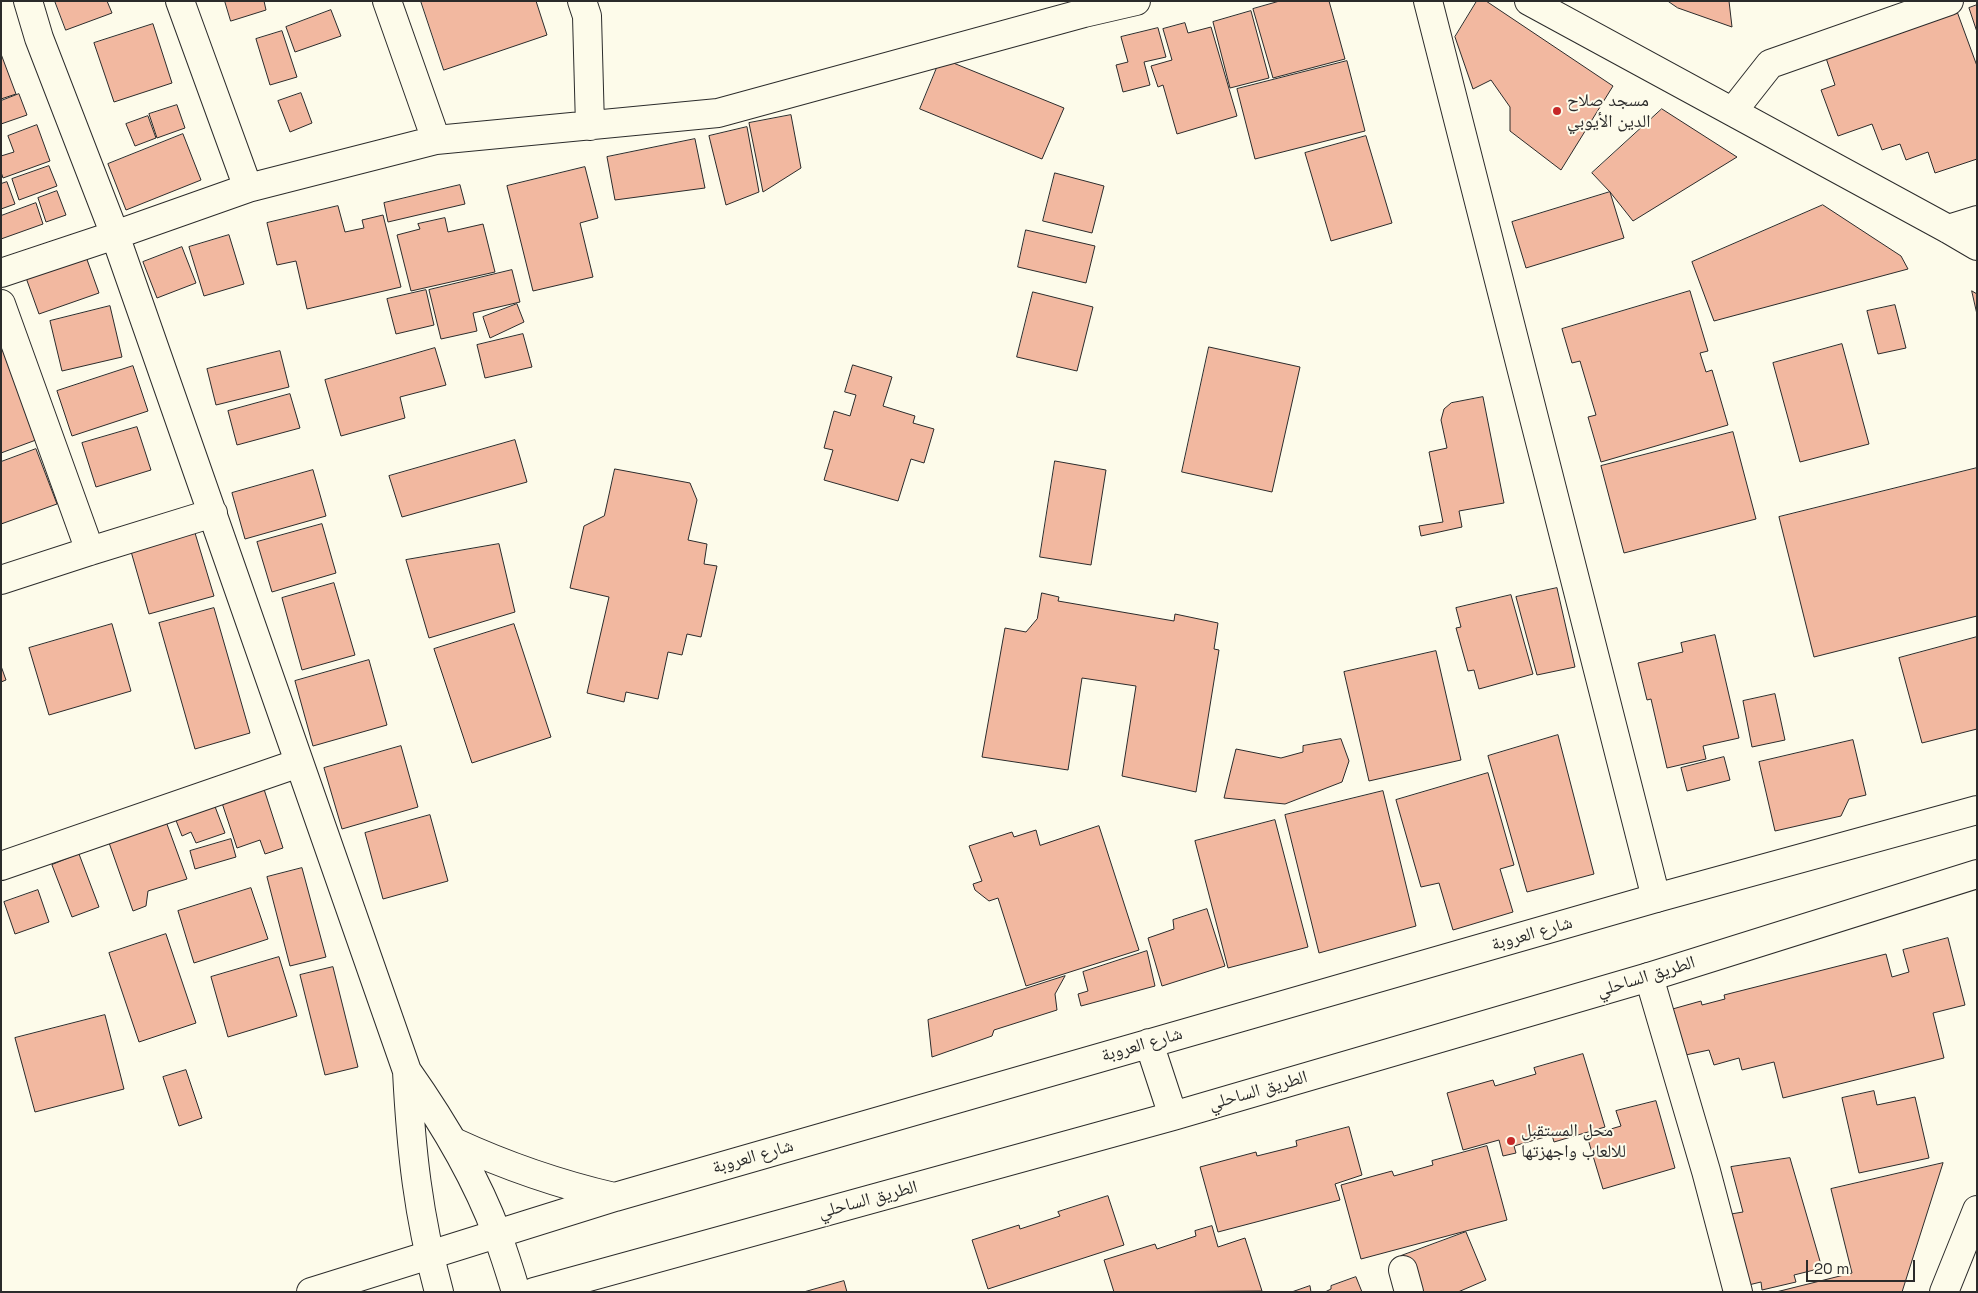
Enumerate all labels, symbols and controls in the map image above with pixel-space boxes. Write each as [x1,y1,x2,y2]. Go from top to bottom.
place label: مسجد صلاح الدين الأيوبي [1567,90,1650,132]
marker: مسجد صلاح الدين الأيوبي [1551,105,1563,117]
street label: شارع العروبة [1489,912,1575,956]
street label: الطريق الساحلي [1594,952,1698,1002]
street label: شارع العروبة [1099,1023,1185,1067]
street label: الطريق الساحلي [1206,1067,1310,1115]
place label: محل المستقبل للالعاب واجهزتها [1521,1120,1626,1162]
street label: شارع العروبة [710,1135,796,1179]
marker: محل المستقبل للالعاب واجهزتها [1505,1135,1517,1147]
street label: الطريق الساحلي [816,1176,920,1224]
scale bar [1808,1250,1917,1282]
text: 20 m [1814,1259,1849,1278]

